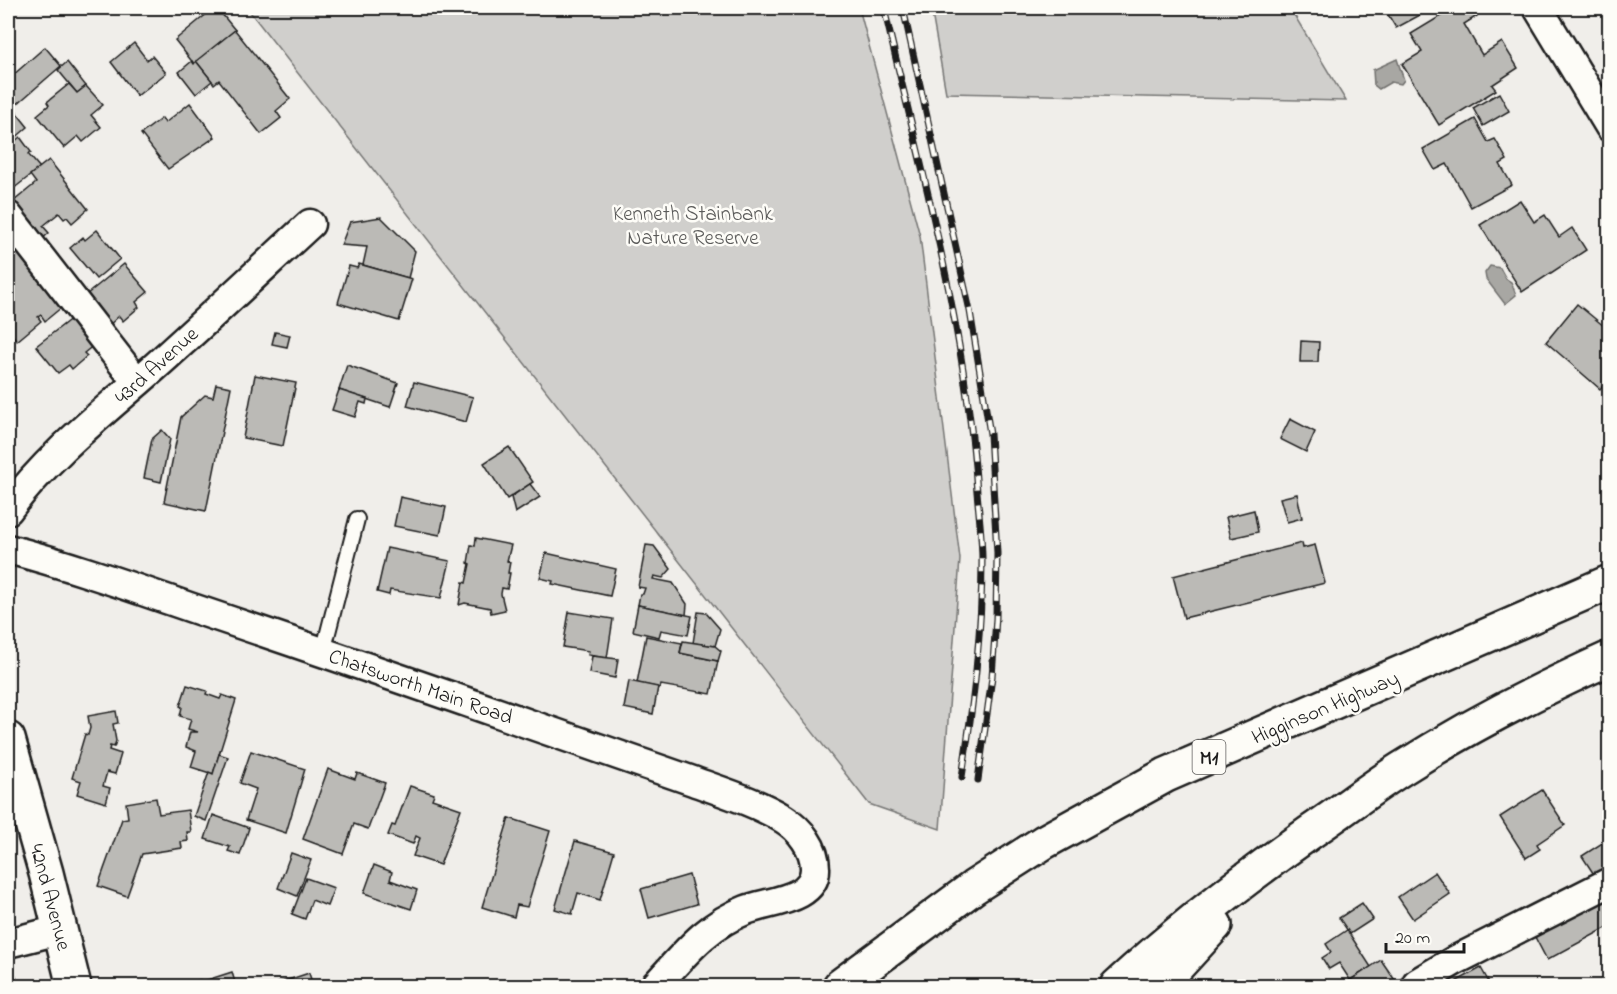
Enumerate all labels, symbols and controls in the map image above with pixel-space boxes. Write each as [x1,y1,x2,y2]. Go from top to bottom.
park label: Kenneth Stainbank Nature Reserve [613,200,774,254]
street label: 43rd Avenue [109,320,206,412]
street label: Chatsworth Main Road [324,642,517,734]
street label: Higginson Highway [1247,664,1405,755]
road number: M1 [1192,740,1226,774]
street label: 42nd Avenue [20,841,78,955]
scale bar [1386,916,1464,954]
text: 20 m [1395,926,1430,952]

